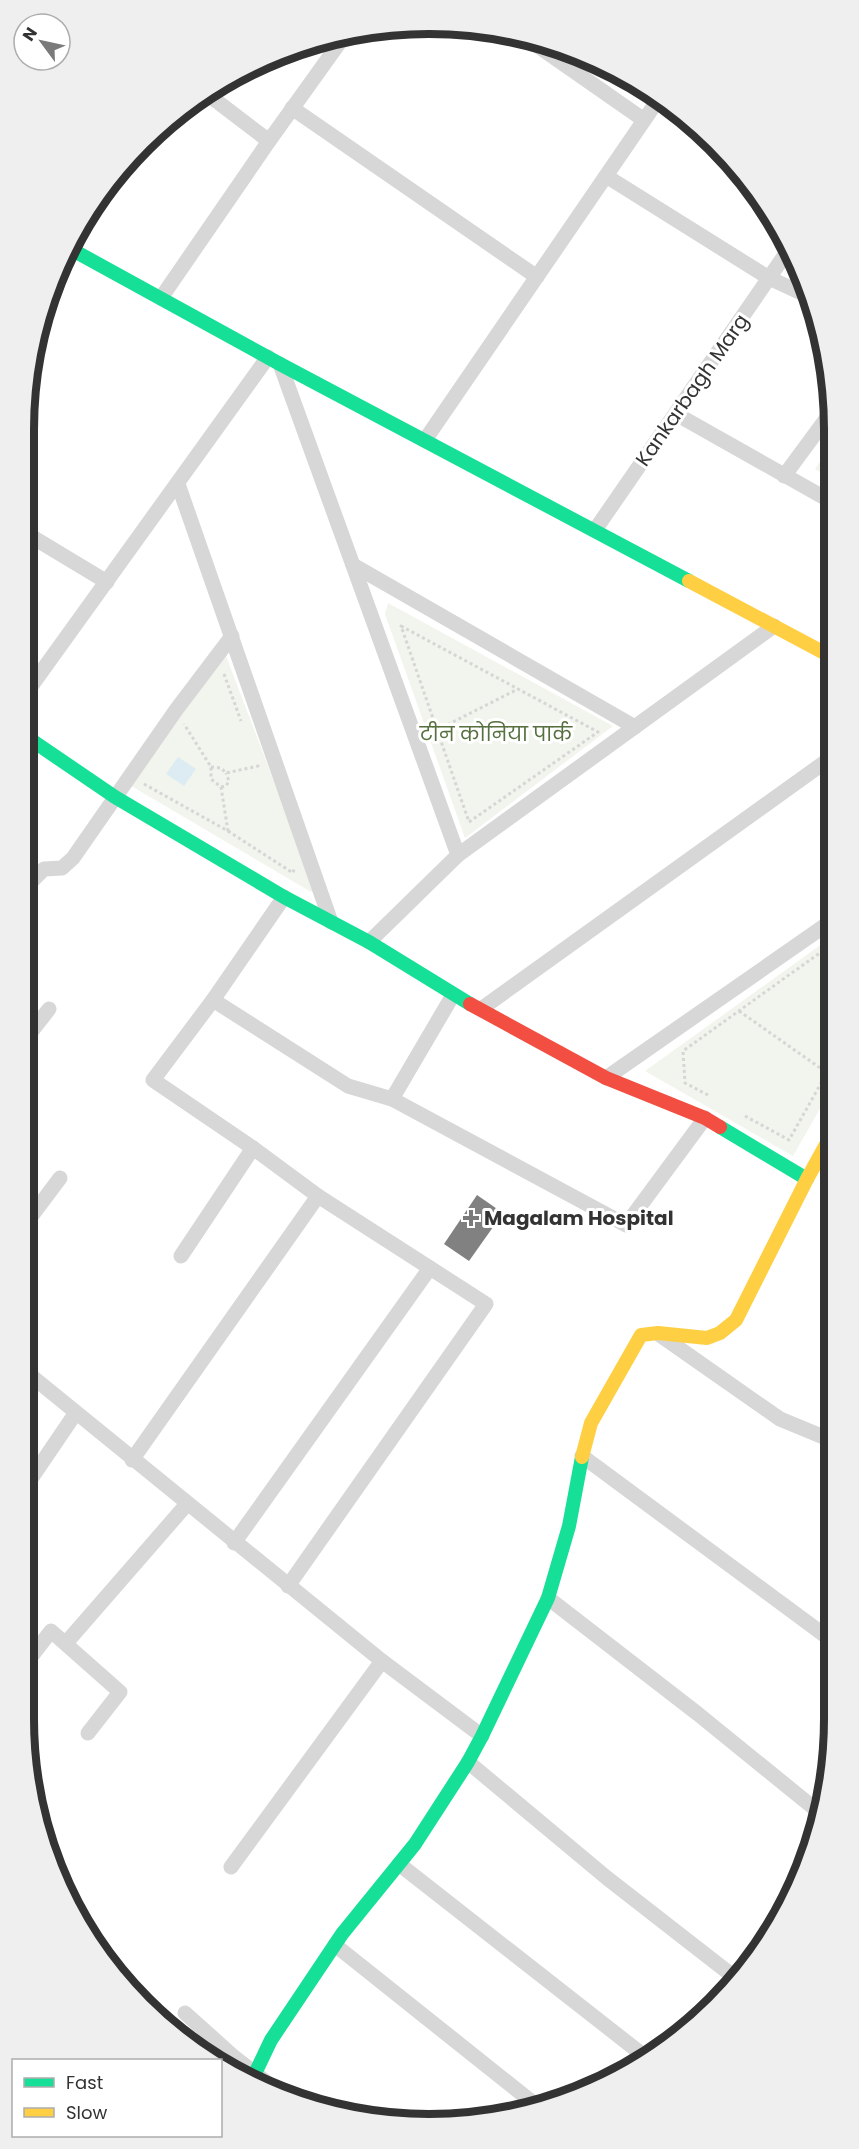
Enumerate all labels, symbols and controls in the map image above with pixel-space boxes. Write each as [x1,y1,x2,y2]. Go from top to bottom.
north arrow [12,12,72,72]
text: N [17,23,43,45]
street label: Kankarbagh Marg [629,308,755,472]
park label: टीन कोनिया पार्क [419,720,573,748]
place label: Magalam Hospital [484,1204,674,1232]
marker: Magalam Hospital [462,1209,480,1227]
legend [12,2059,222,2137]
text: Fast [66,2070,103,2095]
text: Slow [66,2100,108,2125]

